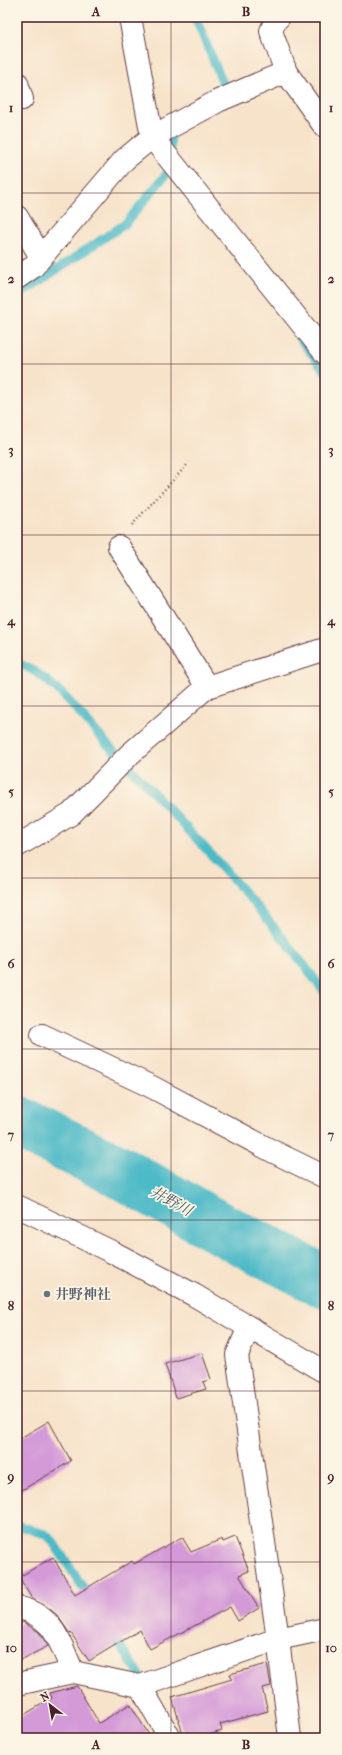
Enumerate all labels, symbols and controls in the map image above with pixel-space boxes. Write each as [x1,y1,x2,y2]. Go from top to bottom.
text: A [91,4,101,19]
text: B [242,4,251,19]
text: 1 [9,100,14,115]
text: 1 [329,100,334,115]
text: 2 [8,271,15,286]
text: 2 [328,271,335,286]
text: 3 [8,442,14,458]
text: 3 [328,442,334,458]
text: 4 [6,613,16,629]
text: 4 [326,613,336,629]
text: 5 [8,784,14,799]
text: 5 [328,784,334,799]
text: 6 [7,956,15,971]
text: 6 [327,956,335,971]
text: 7 [7,1127,15,1142]
text: 7 [327,1127,335,1142]
water label: 井野川 [147,1182,197,1221]
place label: 井野神社 [55,1286,111,1303]
marker: 井野神社 [42,1289,52,1299]
text: 8 [8,1298,15,1313]
text: 8 [328,1298,335,1313]
text: 9 [7,1469,15,1485]
text: 9 [327,1469,335,1485]
text: 10 [5,1640,17,1655]
text: 10 [325,1640,337,1655]
north arrow [30,1685,70,1725]
text: N [38,1689,53,1705]
text: A [91,1737,101,1752]
text: B [242,1737,251,1752]

